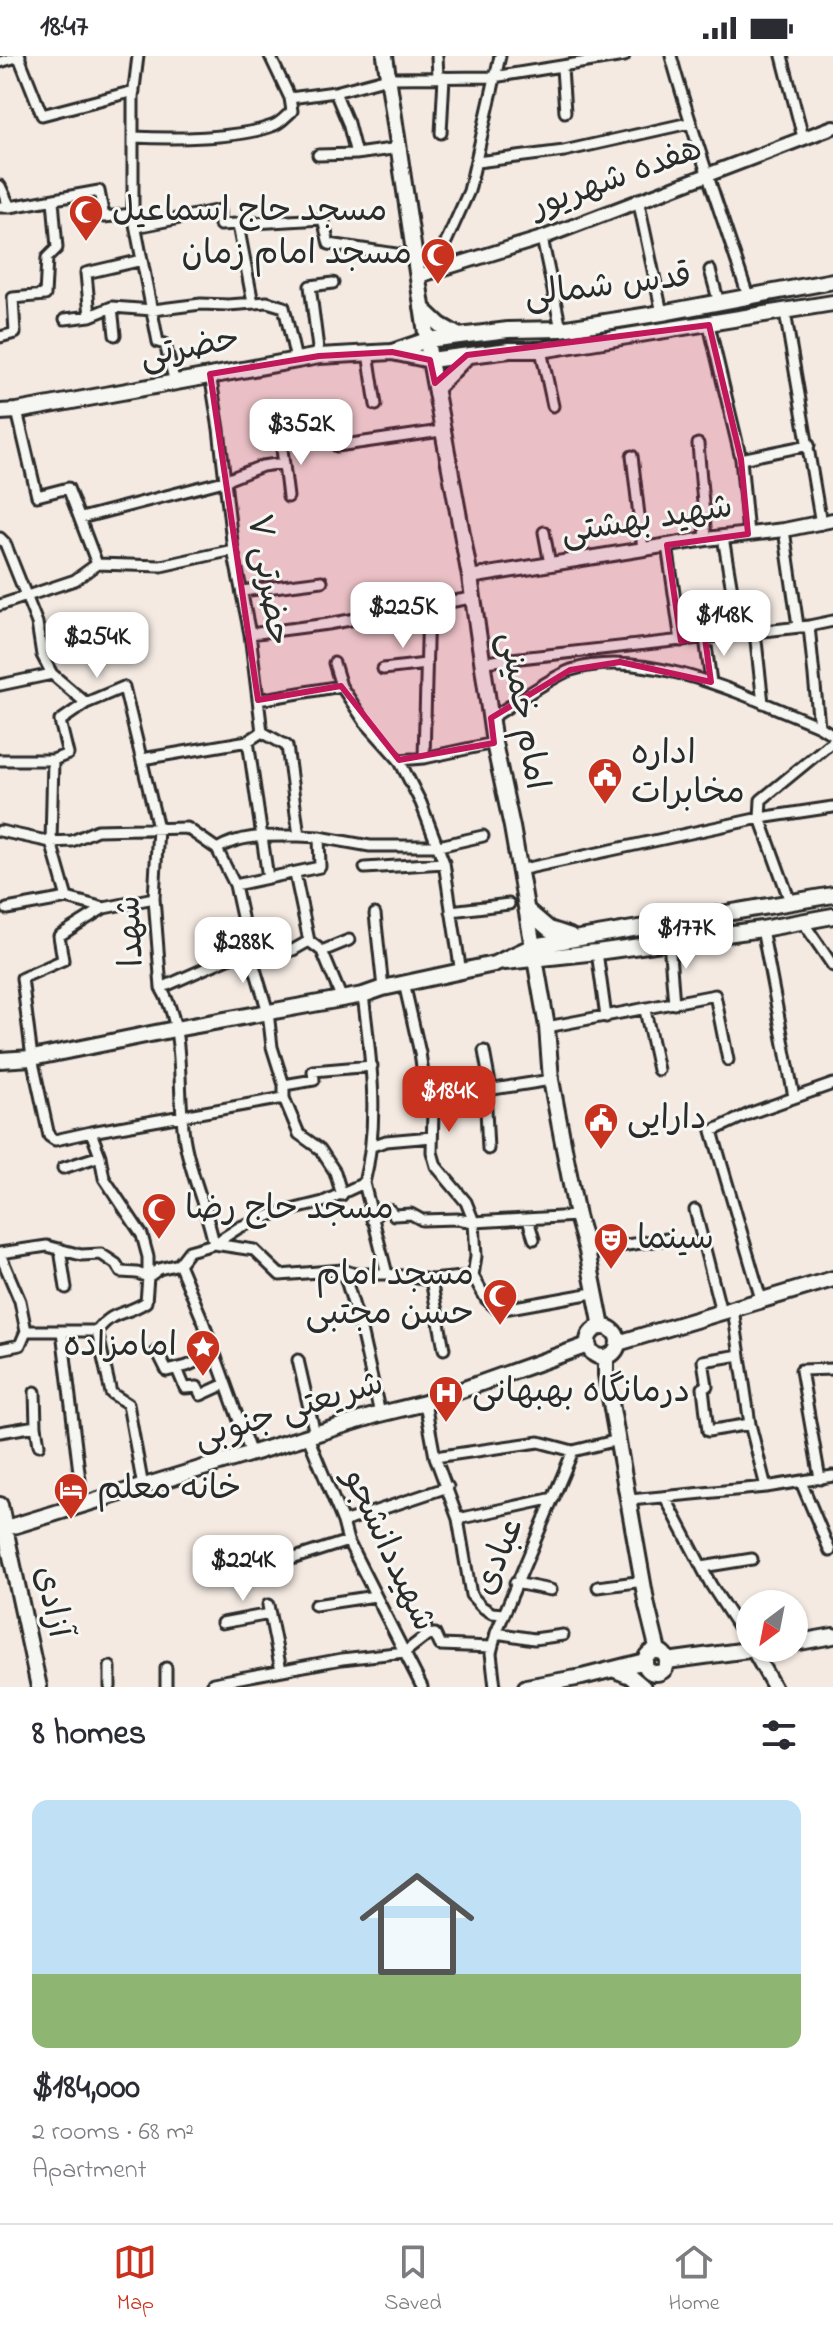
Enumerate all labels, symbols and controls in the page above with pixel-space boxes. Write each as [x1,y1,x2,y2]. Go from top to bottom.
text: 18:47 [40,6,88,50]
street label: هفده شهریور [522,125,709,234]
place label: مسجد حاج اسماعیل [112,187,387,237]
mosque icon: مسجد حاج اسماعیل [67,193,105,243]
place label: مسجد امام زمان [182,230,412,280]
mosque icon: مسجد امام زمان [419,236,457,286]
street label: قدس شمالی [522,252,694,322]
street label: حضرتی [136,315,244,383]
pin: $352K [245,399,357,467]
text: $352K [268,406,334,444]
street label: شهید بهشتی [558,483,736,559]
street label: حضرتی ۷ [232,510,302,650]
pin: $225K [347,582,459,650]
text: $225K [368,589,438,627]
pin: $148K [668,590,780,658]
text: $148K [695,597,753,635]
pin: $254K [41,612,153,680]
text: $254K [64,619,130,657]
street label: امام خمینی [484,628,560,794]
place label: اداره مخابرات [631,730,745,819]
public building icon: اداره مخابرات [586,756,624,806]
street label: شهدا [105,894,159,968]
pin: $177K [630,903,742,971]
text: $177K [657,910,715,948]
pin: $288K [187,917,299,985]
text: $288K [213,924,273,962]
pin: $184K [393,1066,505,1134]
text: $184K [420,1073,478,1111]
place label: دارایی [627,1095,707,1145]
public building icon: دارایی [582,1101,620,1151]
place label: مسجد حاج رضا [185,1185,394,1235]
mosque icon: مسجد حاج رضا [140,1191,178,1241]
place label: سینما [637,1215,714,1265]
theatre icon: سینما [592,1221,630,1271]
place label: مسجد امام حسن مجتبی [305,1251,474,1340]
mosque icon: مسجد امام حسن مجتبی [481,1277,519,1327]
place label: امامزاده [63,1322,177,1372]
place icon: امامزاده [184,1328,222,1378]
street label: شریعتی جنوبی [188,1359,390,1465]
place label: درمانگاه بهبهانی [472,1368,690,1418]
hospital icon: درمانگاه بهبهانی [427,1374,465,1424]
street label: شهیددانشجو [327,1459,447,1640]
place label: خانه معلم [97,1465,241,1515]
hotel icon: خانه معلم [52,1471,90,1521]
street label: عبادی [461,1510,539,1604]
pin: $224K [187,1535,299,1603]
text: $224K [211,1542,275,1580]
street label: آزادی [19,1562,83,1644]
north arrow [736,1590,808,1662]
map controls [736,1590,808,1662]
text: 8 homes [32,1710,146,1760]
icon: filters [757,1713,801,1757]
icon: home [345,1852,489,1996]
text: $184,000 [32,2064,140,2114]
text: 2 rooms · 68 m² [32,2114,194,2152]
text: Apartment [32,2152,146,2190]
tab: Map [113,2240,157,2320]
tab: Saved [384,2240,442,2320]
tab: Home [668,2240,720,2320]

